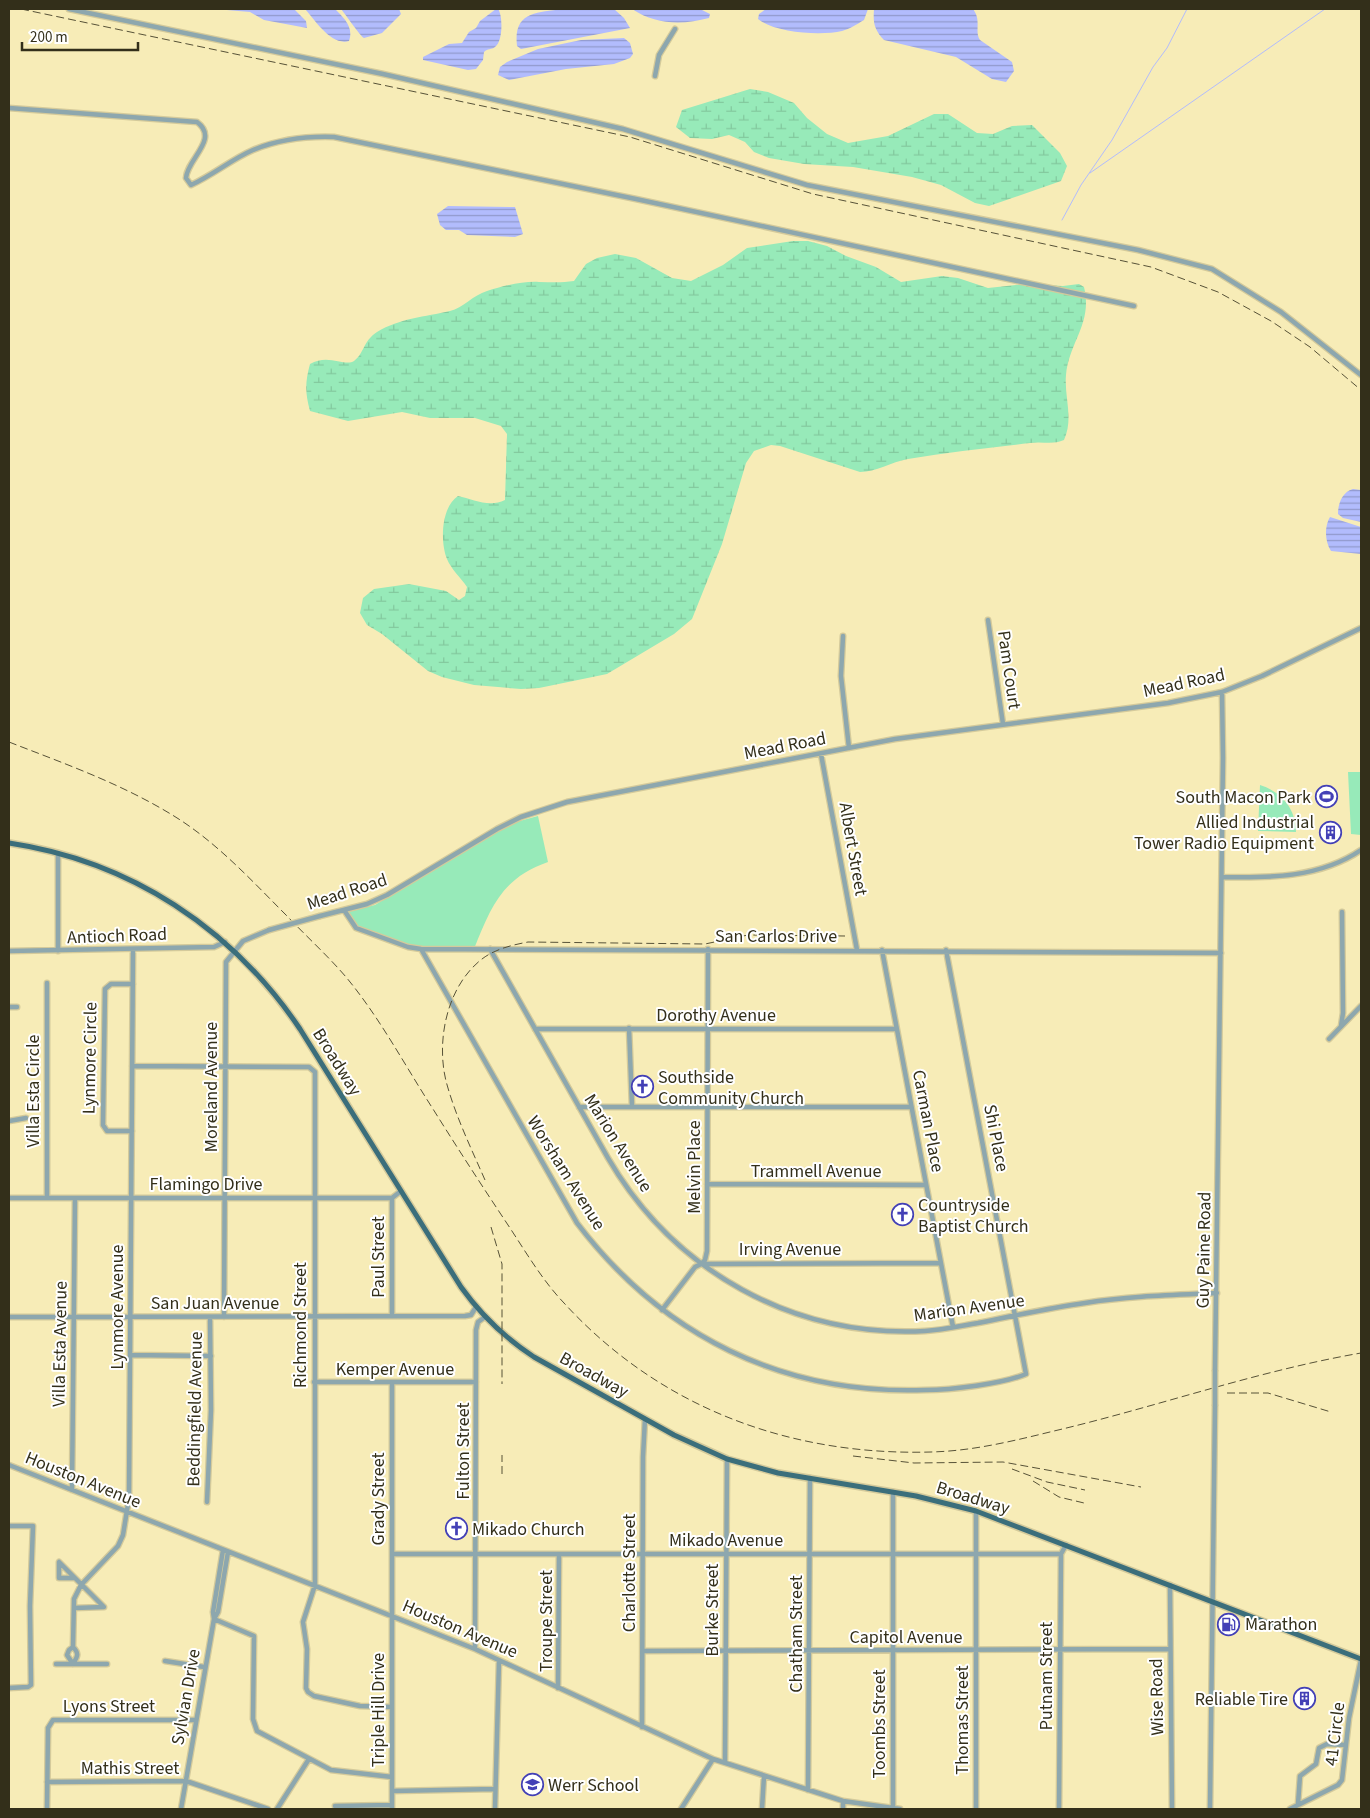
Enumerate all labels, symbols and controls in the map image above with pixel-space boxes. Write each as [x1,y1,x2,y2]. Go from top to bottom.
scale bar [22,20,139,52]
text: 200 m [30,27,68,48]
street label: Pam Court [991,629,1027,711]
street label: Mead Road [1141,662,1227,704]
street label: Mead Road [742,726,828,766]
place label: South Macon Park [1176,785,1311,810]
sports icon: South Macon Park [1315,785,1339,809]
street label: Albert Street [833,800,873,898]
place label: Allied Industrial Tower Radio Equipment [1134,810,1314,856]
building icon: Allied Industrial Tower Radio Equipment [1318,820,1342,844]
street label: Mead Road [304,867,390,917]
street label: Antioch Road [67,922,167,950]
street label: San Carlos Drive [715,924,837,949]
street label: Lynmore Circle [77,1002,103,1114]
street label: Dorothy Avenue [656,1003,776,1028]
street label: Moreland Avenue [199,1022,224,1152]
street label: Broadway [306,1023,368,1101]
street label: Villa Esta Circle [21,1034,46,1148]
place label: Southside Community Church [658,1065,804,1111]
street label: Carman Place [906,1068,950,1174]
church icon: Southside Community Church [630,1075,654,1099]
street label: Marion Avenue [578,1089,658,1197]
street label: Shi Place [977,1102,1015,1174]
street label: Worsham Avenue [521,1111,611,1235]
street label: Melvin Place [682,1120,707,1214]
street label: Trammell Avenue [751,1159,881,1184]
street label: Flamingo Drive [150,1172,263,1197]
street label: Guy Paine Road [1190,1191,1218,1309]
place label: Countryside Baptist Church [918,1193,1029,1239]
church icon: Countryside Baptist Church [890,1203,914,1227]
street label: Paul Street [366,1216,391,1298]
street label: Irving Avenue [739,1237,841,1262]
street label: Lynmore Avenue [105,1244,130,1370]
street label: Richmond Street [288,1262,313,1388]
street label: Villa Esta Avenue [46,1281,74,1407]
street label: Marion Avenue [912,1288,1026,1328]
street label: San Juan Avenue [151,1291,279,1316]
street label: Beddingfield Avenue [181,1331,209,1487]
street label: Broadway [555,1346,634,1405]
street label: Kemper Avenue [336,1357,454,1382]
street label: Fulton Street [451,1402,476,1500]
street label: Houston Avenue [21,1445,145,1515]
street label: Grady Street [366,1452,391,1546]
street label: Broadway [933,1475,1013,1521]
street label: Charlotte Street [617,1514,642,1632]
church icon: Mikado Church [444,1517,468,1541]
place label: Mikado Church [472,1517,585,1542]
street label: Mikado Avenue [669,1528,783,1553]
street label: Burke Street [700,1564,725,1656]
street label: Troupe Street [534,1570,559,1672]
street label: Chatham Street [784,1575,809,1693]
street label: Houston Avenue [399,1593,522,1665]
fuel station icon: Marathon [1217,1612,1241,1636]
place label: Marathon [1245,1612,1317,1637]
street label: Putnam Street [1034,1622,1059,1730]
street label: Capitol Avenue [849,1625,963,1650]
street label: Sylvian Drive [165,1647,207,1747]
street label: Triple Hill Drive [366,1653,391,1767]
street label: Wise Road [1144,1658,1170,1736]
street label: Thomas Street [950,1665,975,1775]
street label: Toombs Street [867,1669,892,1779]
place label: Reliable Tire [1195,1687,1288,1712]
building icon: Reliable Tire [1292,1687,1316,1711]
street label: Lyons Street [63,1694,155,1719]
street label: 41 Circle [1319,1701,1351,1767]
street label: Mathis Street [81,1756,179,1781]
school or university icon: Werr School [520,1773,544,1797]
place label: Werr School [548,1773,639,1798]

